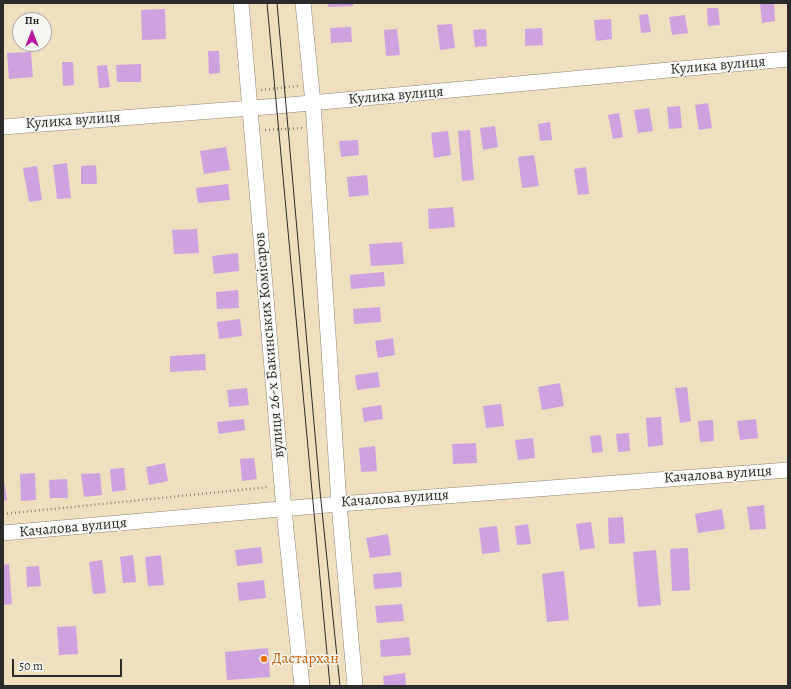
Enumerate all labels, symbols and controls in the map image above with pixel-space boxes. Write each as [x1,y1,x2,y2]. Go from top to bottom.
north arrow [12,12,52,52]
text: Пн [25,13,39,28]
street label: Кулика вулиця [670,53,766,79]
street label: Кулика вулиця [348,83,444,109]
street label: Кулика вулиця [25,109,121,133]
street label: вулиця 26-х Бакинських Комісаров [251,231,289,459]
street label: Качалова вулиця [663,462,773,488]
street label: Качалова вулиця [340,486,450,512]
street label: Качалова вулиця [18,514,128,542]
place label: Дастархан [272,650,339,668]
scale bar [14,651,124,677]
marker: Дастархан [259,654,269,664]
text: 50 m [19,658,43,674]

